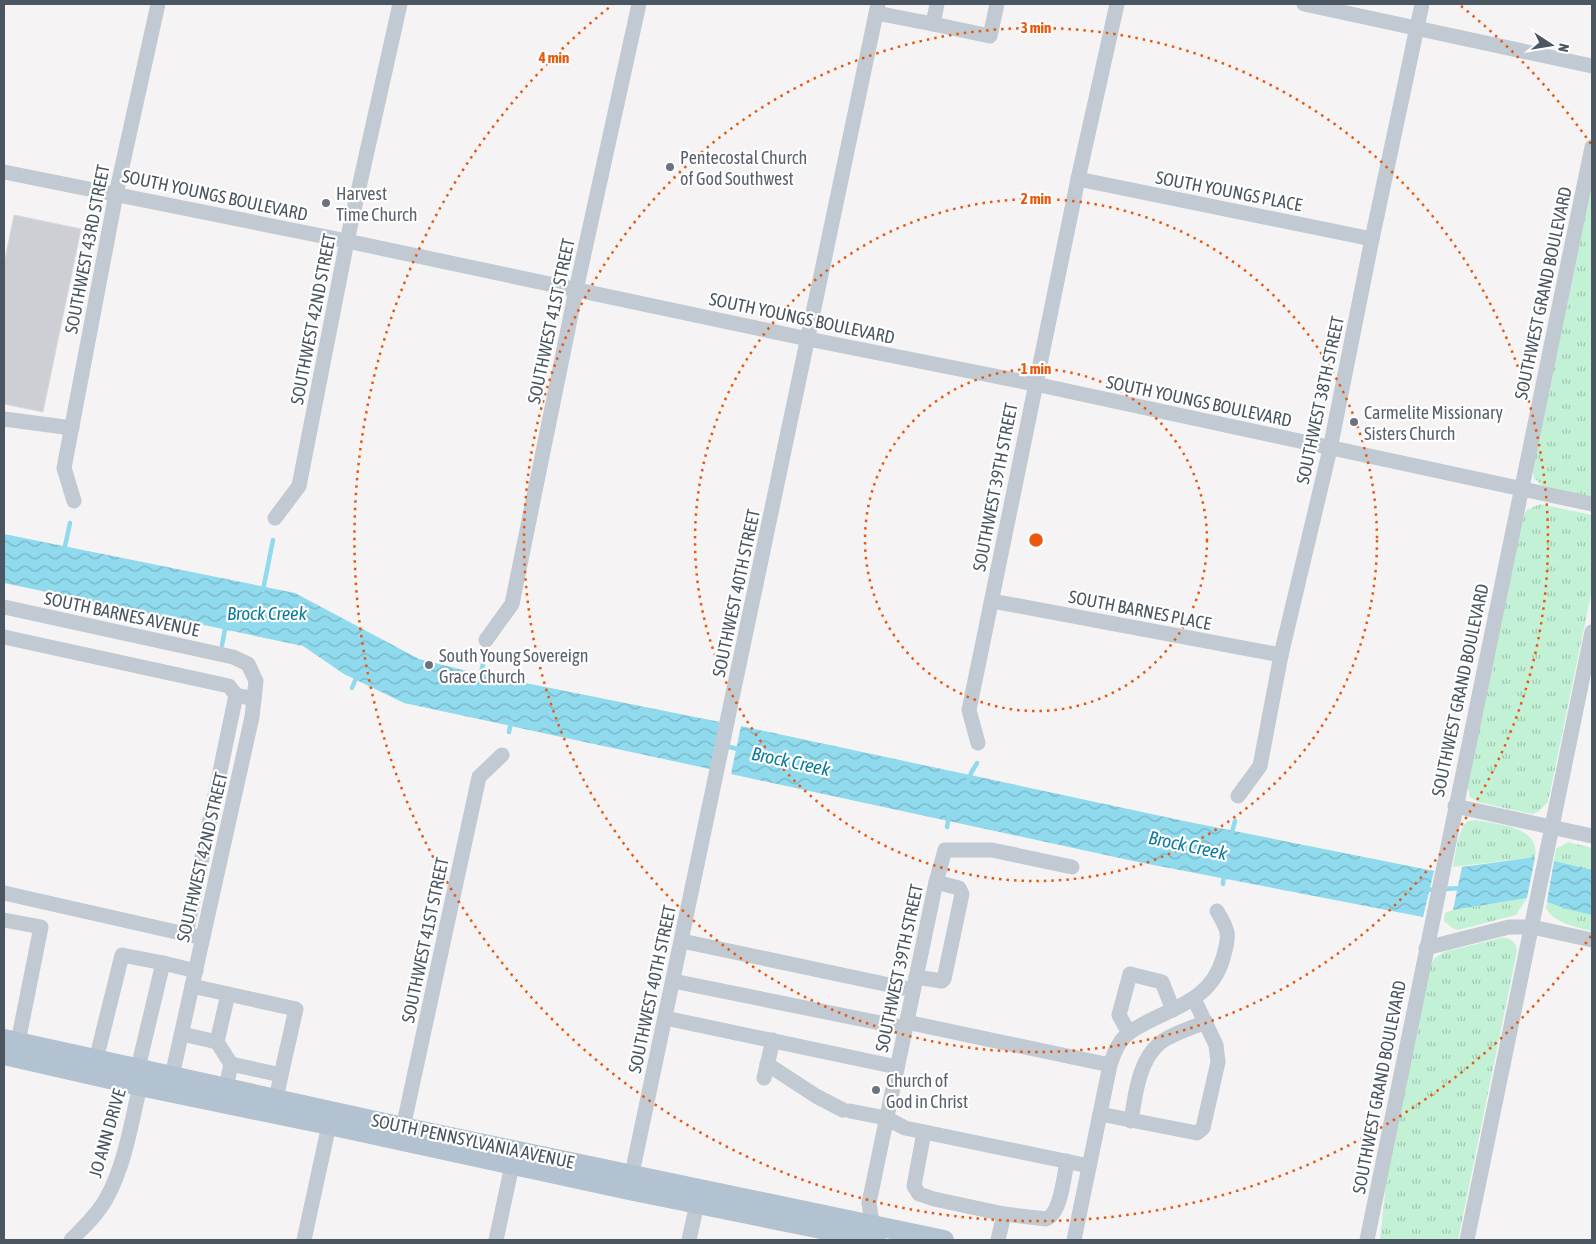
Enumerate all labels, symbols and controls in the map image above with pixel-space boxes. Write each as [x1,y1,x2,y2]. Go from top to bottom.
text: 3 min [1021,19,1051,36]
north arrow [1526,20,1576,70]
text: N [1555,42,1572,53]
text: 4 min [538,49,569,66]
place label: Pentecostal Church of God Southwest [680,147,807,189]
marker: Pentecostal Church of God Southwest [664,161,676,173]
street label: SOUTHWEST 43RD STREET [60,163,114,335]
street label: SOUTH YOUNGS BOULEVARD [120,165,310,225]
street label: SOUTH YOUNGS PLACE [1154,167,1304,216]
place label: Harvest Time Church [336,183,418,225]
street label: SOUTHWEST GRAND BOULEVARD [1510,185,1576,401]
text: 2 min [1021,190,1051,207]
marker: Harvest Time Church [320,197,332,209]
street label: SOUTHWEST 42ND STREET [286,232,340,406]
street label: SOUTHWEST 41ST STREET [523,236,579,405]
street label: SOUTH YOUNGS BOULEVARD [707,288,897,348]
street label: SOUTHWEST 38TH STREET [1292,314,1348,486]
text: 1 min [1021,360,1051,377]
street label: SOUTH YOUNGS BOULEVARD [1104,371,1294,431]
street label: SOUTHWEST 39TH STREET [968,401,1022,573]
place label: Carmelite Missionary Sisters Church [1364,402,1503,444]
marker: Carmelite Missionary Sisters Church [1348,416,1360,428]
street label: SOUTHWEST 40TH STREET [708,507,764,679]
centre of rings [1027,531,1045,549]
street label: SOUTHWEST GRAND BOULEVARD [1427,582,1493,798]
street label: SOUTH BARNES PLACE [1067,586,1213,634]
street label: SOUTH BARNES AVENUE [43,587,202,641]
water label: Brock Creek [227,602,308,624]
place label: South Young Sovereign Grace Church [439,645,588,687]
marker: South Young Sovereign Grace Church [423,659,435,671]
water label: Brock Creek [750,742,833,780]
street label: SOUTHWEST 42ND STREET [172,770,232,944]
water label: Brock Creek [1147,826,1230,864]
street label: SOUTHWEST 41ST STREET [397,855,453,1024]
street label: SOUTHWEST 39TH STREET [871,882,927,1054]
street label: SOUTHWEST 40TH STREET [624,903,680,1075]
street label: SOUTHWEST GRAND BOULEVARD [1348,979,1410,1195]
place label: Church of God in Christ [886,1070,968,1112]
marker: Church of God in Christ [870,1084,882,1096]
street label: JO ANN DRIVE [84,1086,130,1180]
street label: SOUTH PENNSYLVANIA AVENUE [370,1109,576,1173]

